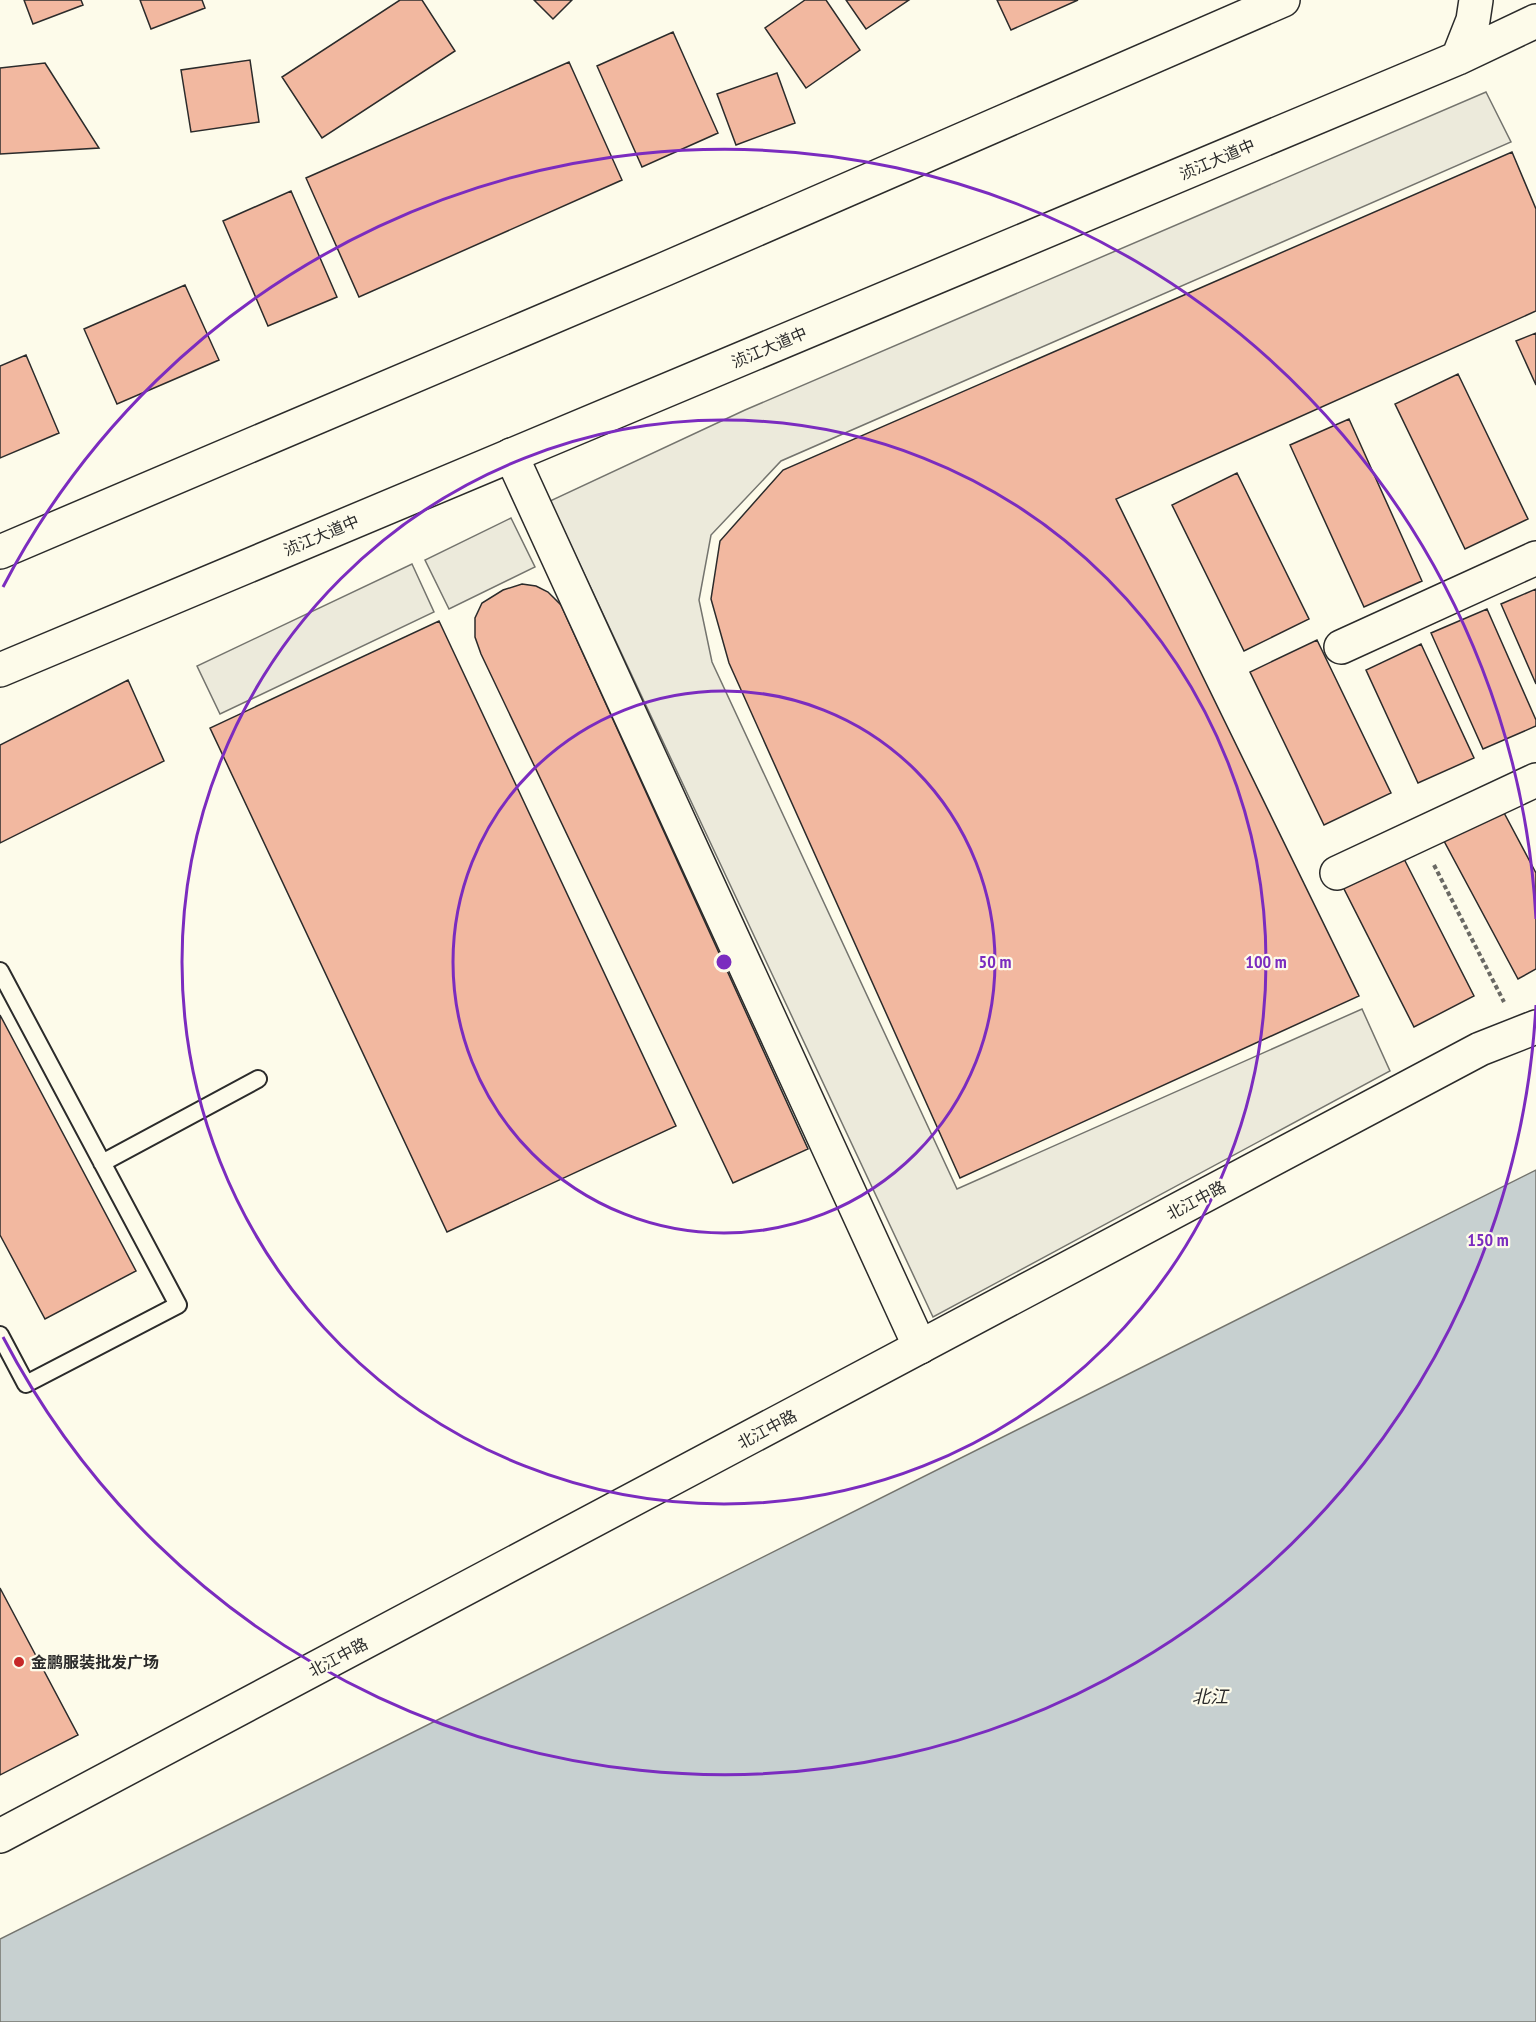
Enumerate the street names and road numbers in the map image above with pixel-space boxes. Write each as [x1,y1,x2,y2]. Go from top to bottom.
street label: 浈江大道中 [1176,134,1258,184]
street label: 浈江大道中 [728,322,810,372]
street label: 浈江大道中 [280,510,362,560]
street label: 北江中路 [1163,1176,1229,1224]
street label: 北江中路 [734,1405,800,1453]
street label: 北江中路 [305,1633,371,1681]

